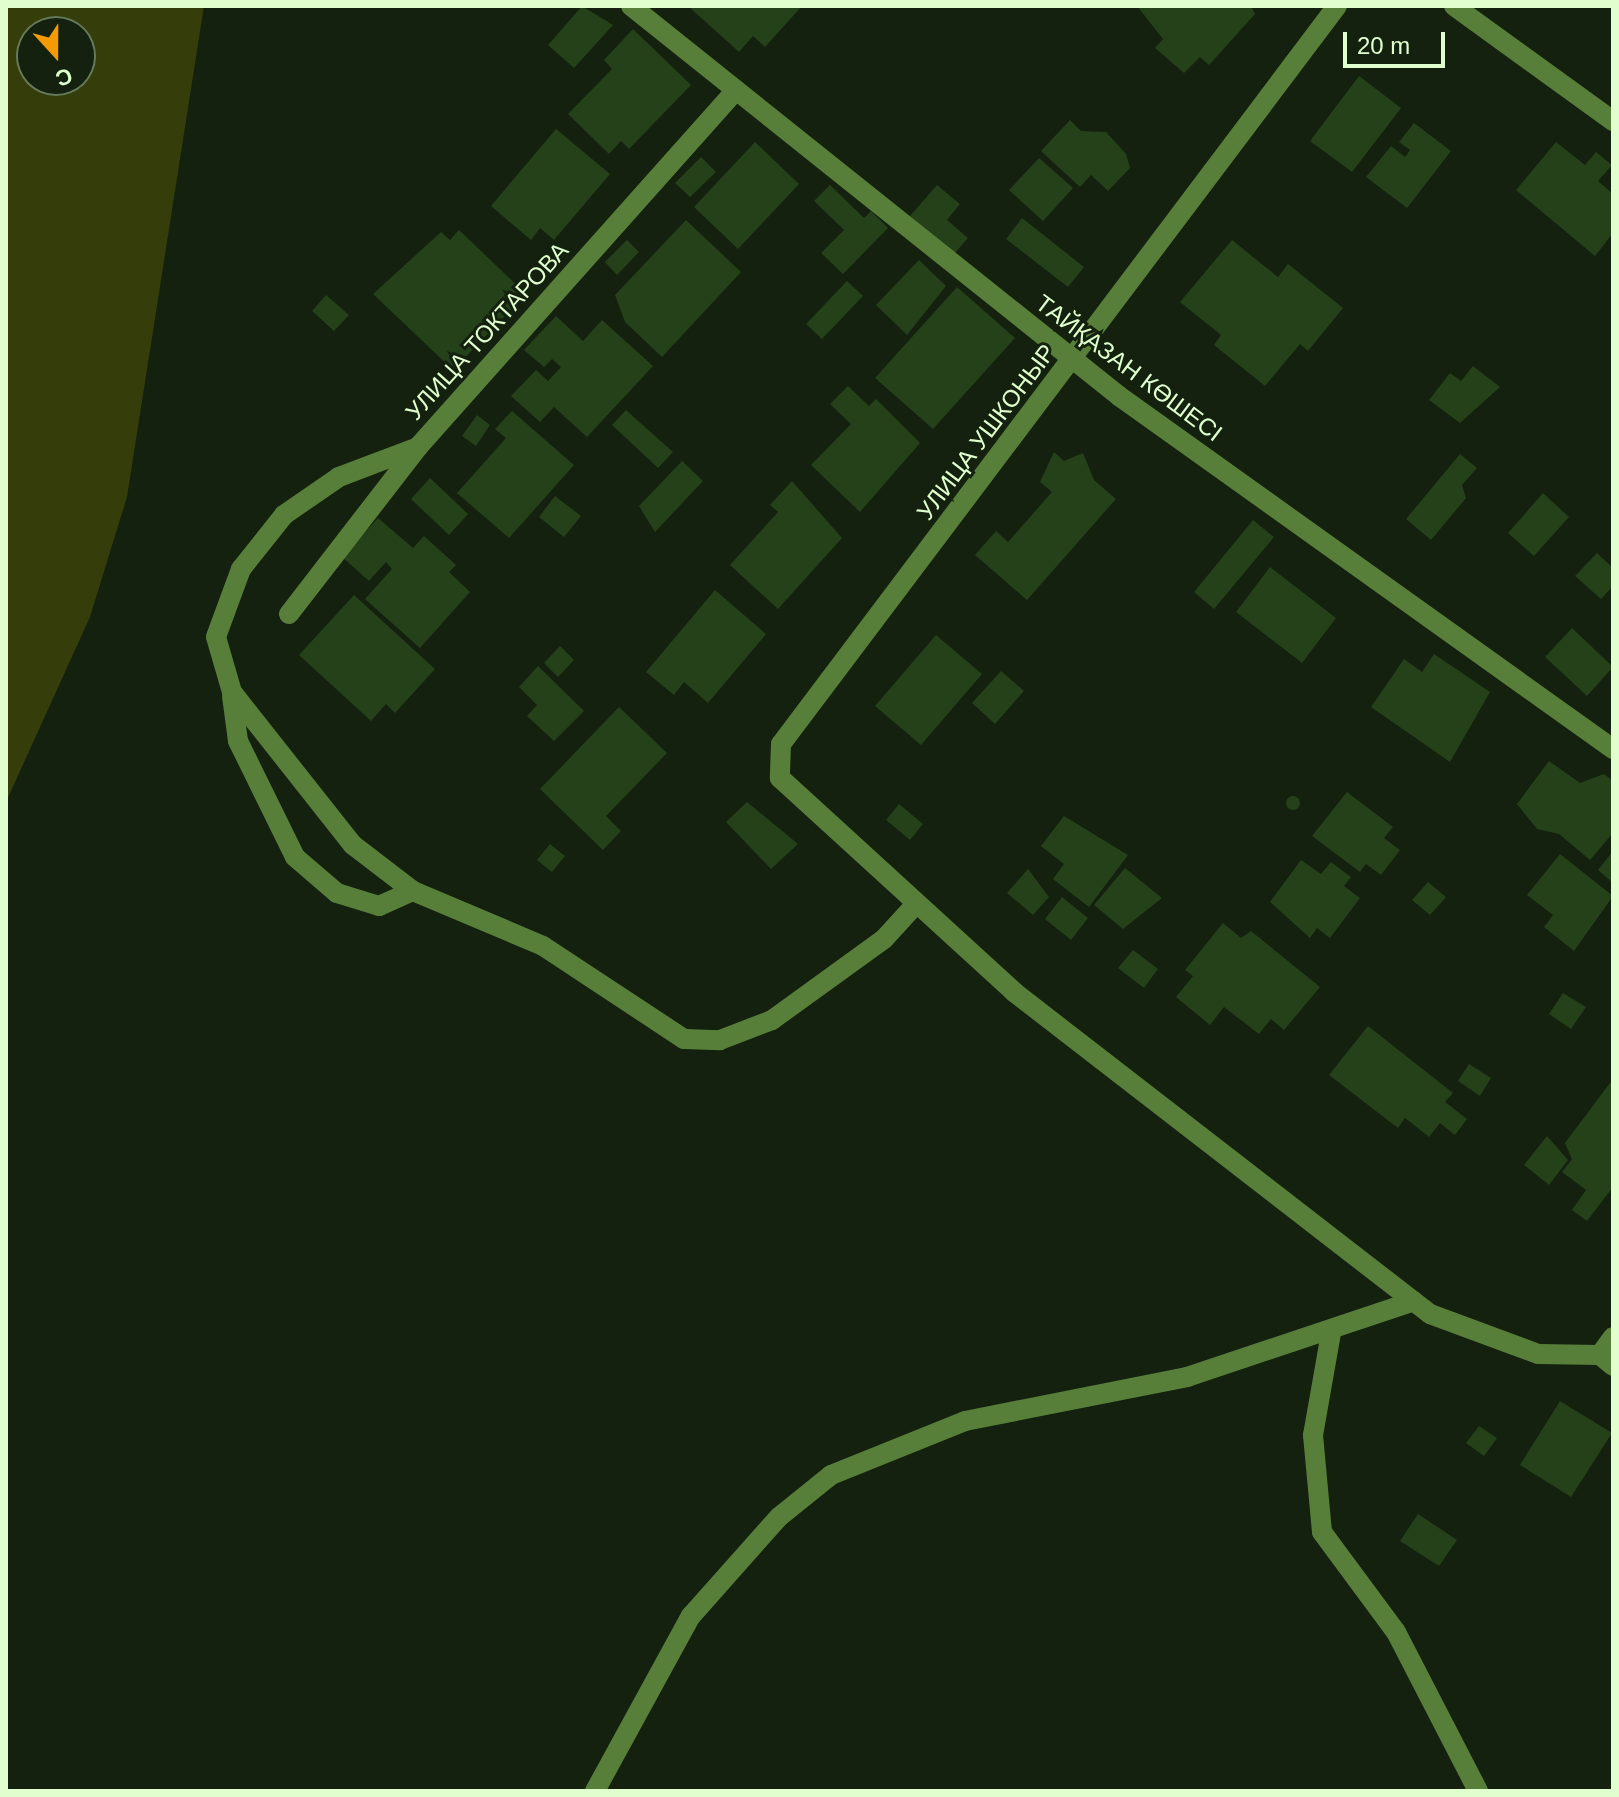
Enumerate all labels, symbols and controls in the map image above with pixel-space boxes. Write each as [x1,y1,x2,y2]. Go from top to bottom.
north arrow [16,16,96,96]
scale bar [1347,16,1449,66]
text: 20 m [1357,32,1410,59]
text: С [52,62,76,92]
street label: УЛИЦА ТОКТАРОВА [400,236,574,426]
street label: ТАЙҚАЗАН КӨШЕСІ [1030,288,1228,448]
street label: УЛИЦА УШКОНЫР [911,339,1061,525]

